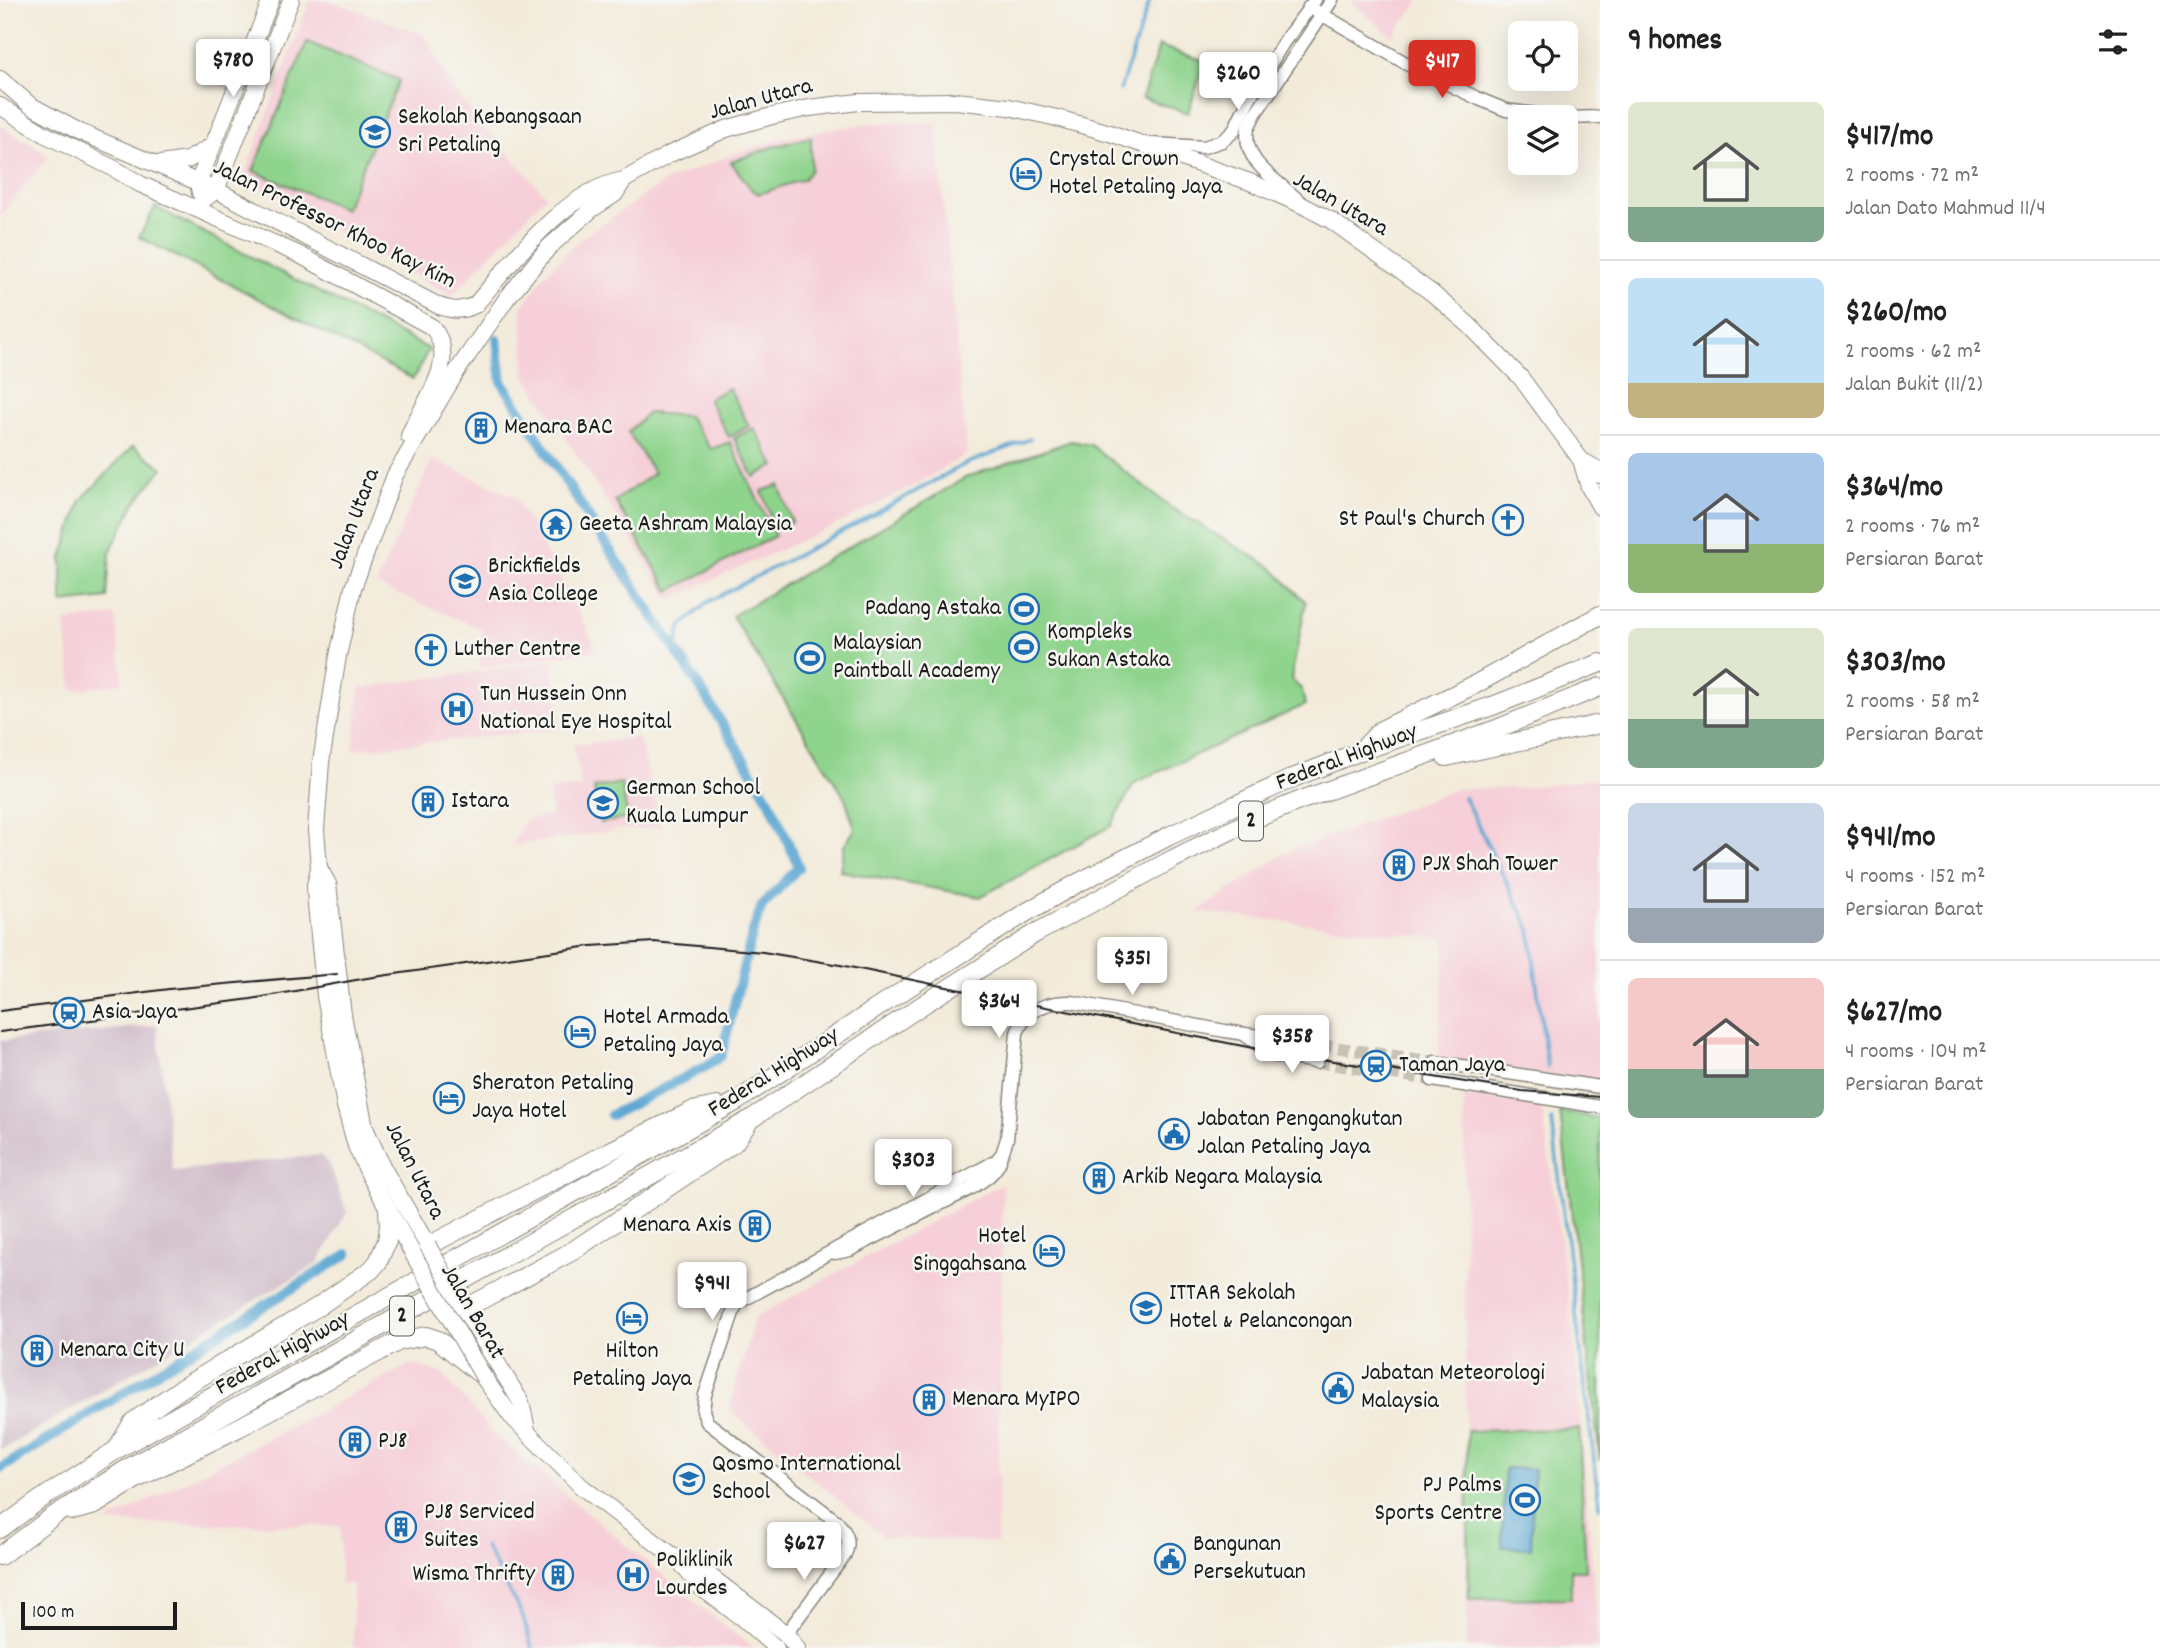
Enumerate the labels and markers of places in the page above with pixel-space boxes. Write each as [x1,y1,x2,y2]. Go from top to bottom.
pin: $780 [192,40,274,99]
pin: $417 [1401,41,1483,100]
pin: $260 [1197,52,1279,112]
place label: Sekolah Kebangsaan Sri Petaling [398,101,582,163]
school or university icon: Sekolah Kebangsaan Sri Petaling [358,115,392,149]
place label: Crystal Crown Hotel Petaling Jaya [1049,143,1223,205]
hotel icon: Crystal Crown Hotel Petaling Jaya [1009,157,1043,191]
building icon: Menara BAC [464,411,498,445]
place label: Menara BAC [504,411,613,445]
place label: St Paul's Church [1339,503,1485,537]
church icon: St Paul's Church [1491,503,1525,537]
temple icon: Geeta Ashram Malaysia [539,508,573,542]
place label: Geeta Ashram Malaysia [579,508,793,542]
place label: Brickfields Asia College [488,550,598,612]
school or university icon: Brickfields Asia College [448,564,482,598]
place label: Padang Astaka [865,592,1002,626]
sports icon: Padang Astaka [1007,592,1041,626]
place label: Kompleks Sukan Astaka [1047,616,1171,678]
place label: Malaysian Paintball Academy [833,627,1001,689]
sports icon: Kompleks Sukan Astaka [1007,630,1041,664]
church icon: Luther Centre [414,633,448,667]
place label: Luther Centre [454,633,581,667]
sports icon: Malaysian Paintball Academy [793,641,827,675]
place label: Tun Hussein Onn National Eye Hospital [480,678,672,740]
hospital icon: Tun Hussein Onn National Eye Hospital [440,692,474,726]
place label: German School Kuala Lumpur [626,772,760,834]
building icon: Istara [411,785,445,819]
place label: Istara [451,785,510,819]
school or university icon: German School Kuala Lumpur [586,786,620,820]
building icon: PJX Shah Tower [1382,848,1416,882]
place label: PJX Shah Tower [1422,848,1558,882]
pin: $351 [1091,937,1173,997]
pin: $364 [958,981,1040,1040]
station icon: Asia Jaya [52,996,86,1030]
place label: Asia Jaya [92,996,178,1030]
place label: Hotel Armada Petaling Jaya [603,1001,730,1063]
hotel icon: Hotel Armada Petaling Jaya [563,1015,597,1049]
pin: $358 [1251,1016,1333,1075]
station icon: Taman Jaya [1359,1049,1393,1083]
place label: Taman Jaya [1399,1049,1506,1083]
place label: Sheraton Petaling Jaya Hotel [472,1067,634,1129]
hotel icon: Sheraton Petaling Jaya Hotel [432,1081,466,1115]
place label: Jabatan Pengangkutan Jalan Petaling Jaya [1197,1103,1403,1165]
public building icon: Jabatan Pengangkutan Jalan Petaling Jaya [1157,1117,1191,1151]
pin: $303 [872,1140,954,1199]
building icon: Arkib Negara Malaysia [1082,1161,1116,1195]
place label: Arkib Negara Malaysia [1122,1161,1322,1195]
place label: Menara Axis [623,1209,732,1243]
building icon: Menara Axis [738,1209,772,1243]
place label: Hotel Singgahsana [913,1220,1027,1282]
hotel icon: Hotel Singgahsana [1032,1234,1066,1268]
pin: $941 [671,1262,753,1322]
place label: ITTAR Sekolah Hotel & Pelancongan [1169,1277,1352,1339]
school or university icon: ITTAR Sekolah Hotel & Pelancongan [1129,1291,1163,1325]
hotel icon: Hilton Petaling Jaya [615,1301,649,1335]
building icon: Menara City U [20,1334,54,1368]
place label: Menara City U [60,1334,185,1368]
place label: Hilton Petaling Jaya [572,1335,693,1397]
place label: Jabatan Meteorologi Malaysia [1361,1357,1545,1419]
public building icon: Jabatan Meteorologi Malaysia [1321,1371,1355,1405]
building icon: Menara MyIPO [912,1383,946,1417]
place label: Menara MyIPO [952,1383,1081,1417]
building icon: PJ8 [338,1425,372,1459]
place label: PJ8 [378,1425,407,1459]
place label: Qosmo International School [712,1448,901,1510]
school or university icon: Qosmo International School [672,1462,706,1496]
place label: PJ Palms Sports Centre [1374,1469,1502,1531]
sports icon: PJ Palms Sports Centre [1508,1483,1542,1517]
place label: PJ8 Serviced Suites [424,1496,535,1558]
building icon: PJ8 Serviced Suites [384,1510,418,1544]
pin: $627 [763,1522,845,1582]
place label: Bangunan Persekutuan [1193,1528,1306,1590]
public building icon: Bangunan Persekutuan [1153,1542,1187,1576]
place label: Poliklinik Lourdes [656,1544,733,1606]
place label: Wisma Thrifty [413,1558,536,1592]
building icon: Wisma Thrifty [541,1558,575,1592]
hospital icon: Poliklinik Lourdes [616,1558,650,1592]

